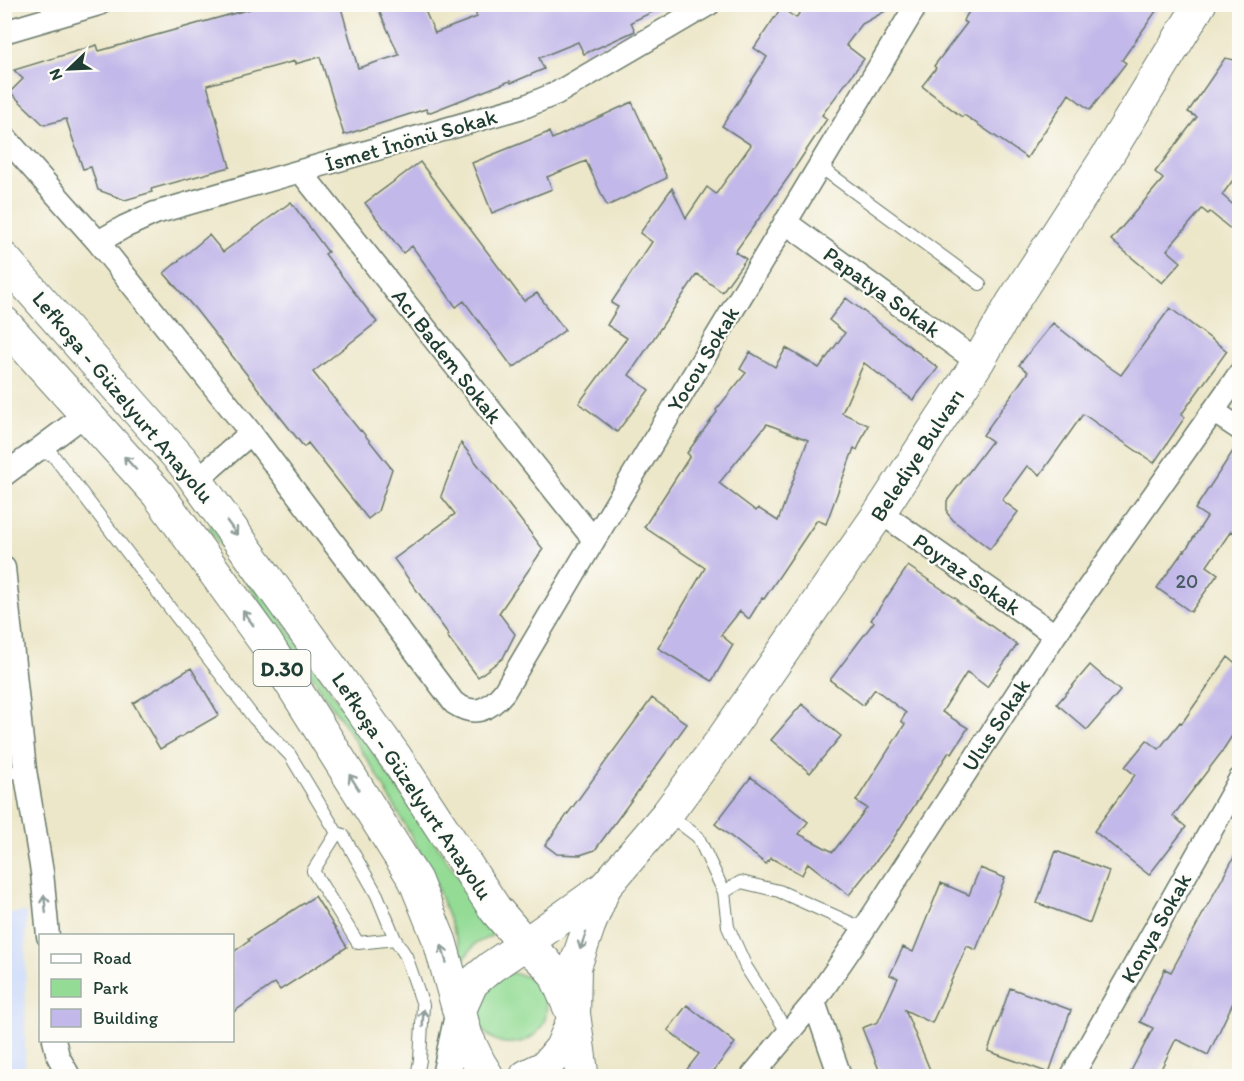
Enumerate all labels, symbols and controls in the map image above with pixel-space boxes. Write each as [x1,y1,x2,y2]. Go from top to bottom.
north arrow [39,39,99,99]
text: N [45,66,67,83]
street label: İsmet İnönü Sokak [322,102,501,177]
street label: Papatya Sokak [818,241,946,343]
street label: Acı Badem Sokak [386,283,508,429]
street label: Lefkoşa - Güzelyurt Anayolu [26,285,220,509]
street label: Yocou Sokak [661,301,745,417]
street label: Belediye Bulvarı [864,383,970,527]
one-way arrow [123,456,137,471]
one-way arrow [225,519,238,535]
street label: Poyraz Sokak [908,527,1026,621]
house number: 20 [1176,569,1198,593]
one-way arrow [242,610,254,626]
road number: D.30 [254,650,310,686]
street label: Lefkoşa - Güzelyurt Anayolu [326,667,498,905]
street label: Ulus Sokak [956,673,1036,777]
one-way arrow [348,774,360,791]
street label: Konya Sokak [1115,868,1198,988]
one-way arrow [39,894,50,914]
one-way arrow [577,931,588,950]
legend [39,934,234,1042]
one-way arrow [437,945,449,964]
text: Road [93,947,132,969]
text: Park [93,977,128,999]
text: Building [93,1007,159,1029]
one-way arrow [417,1009,428,1029]

